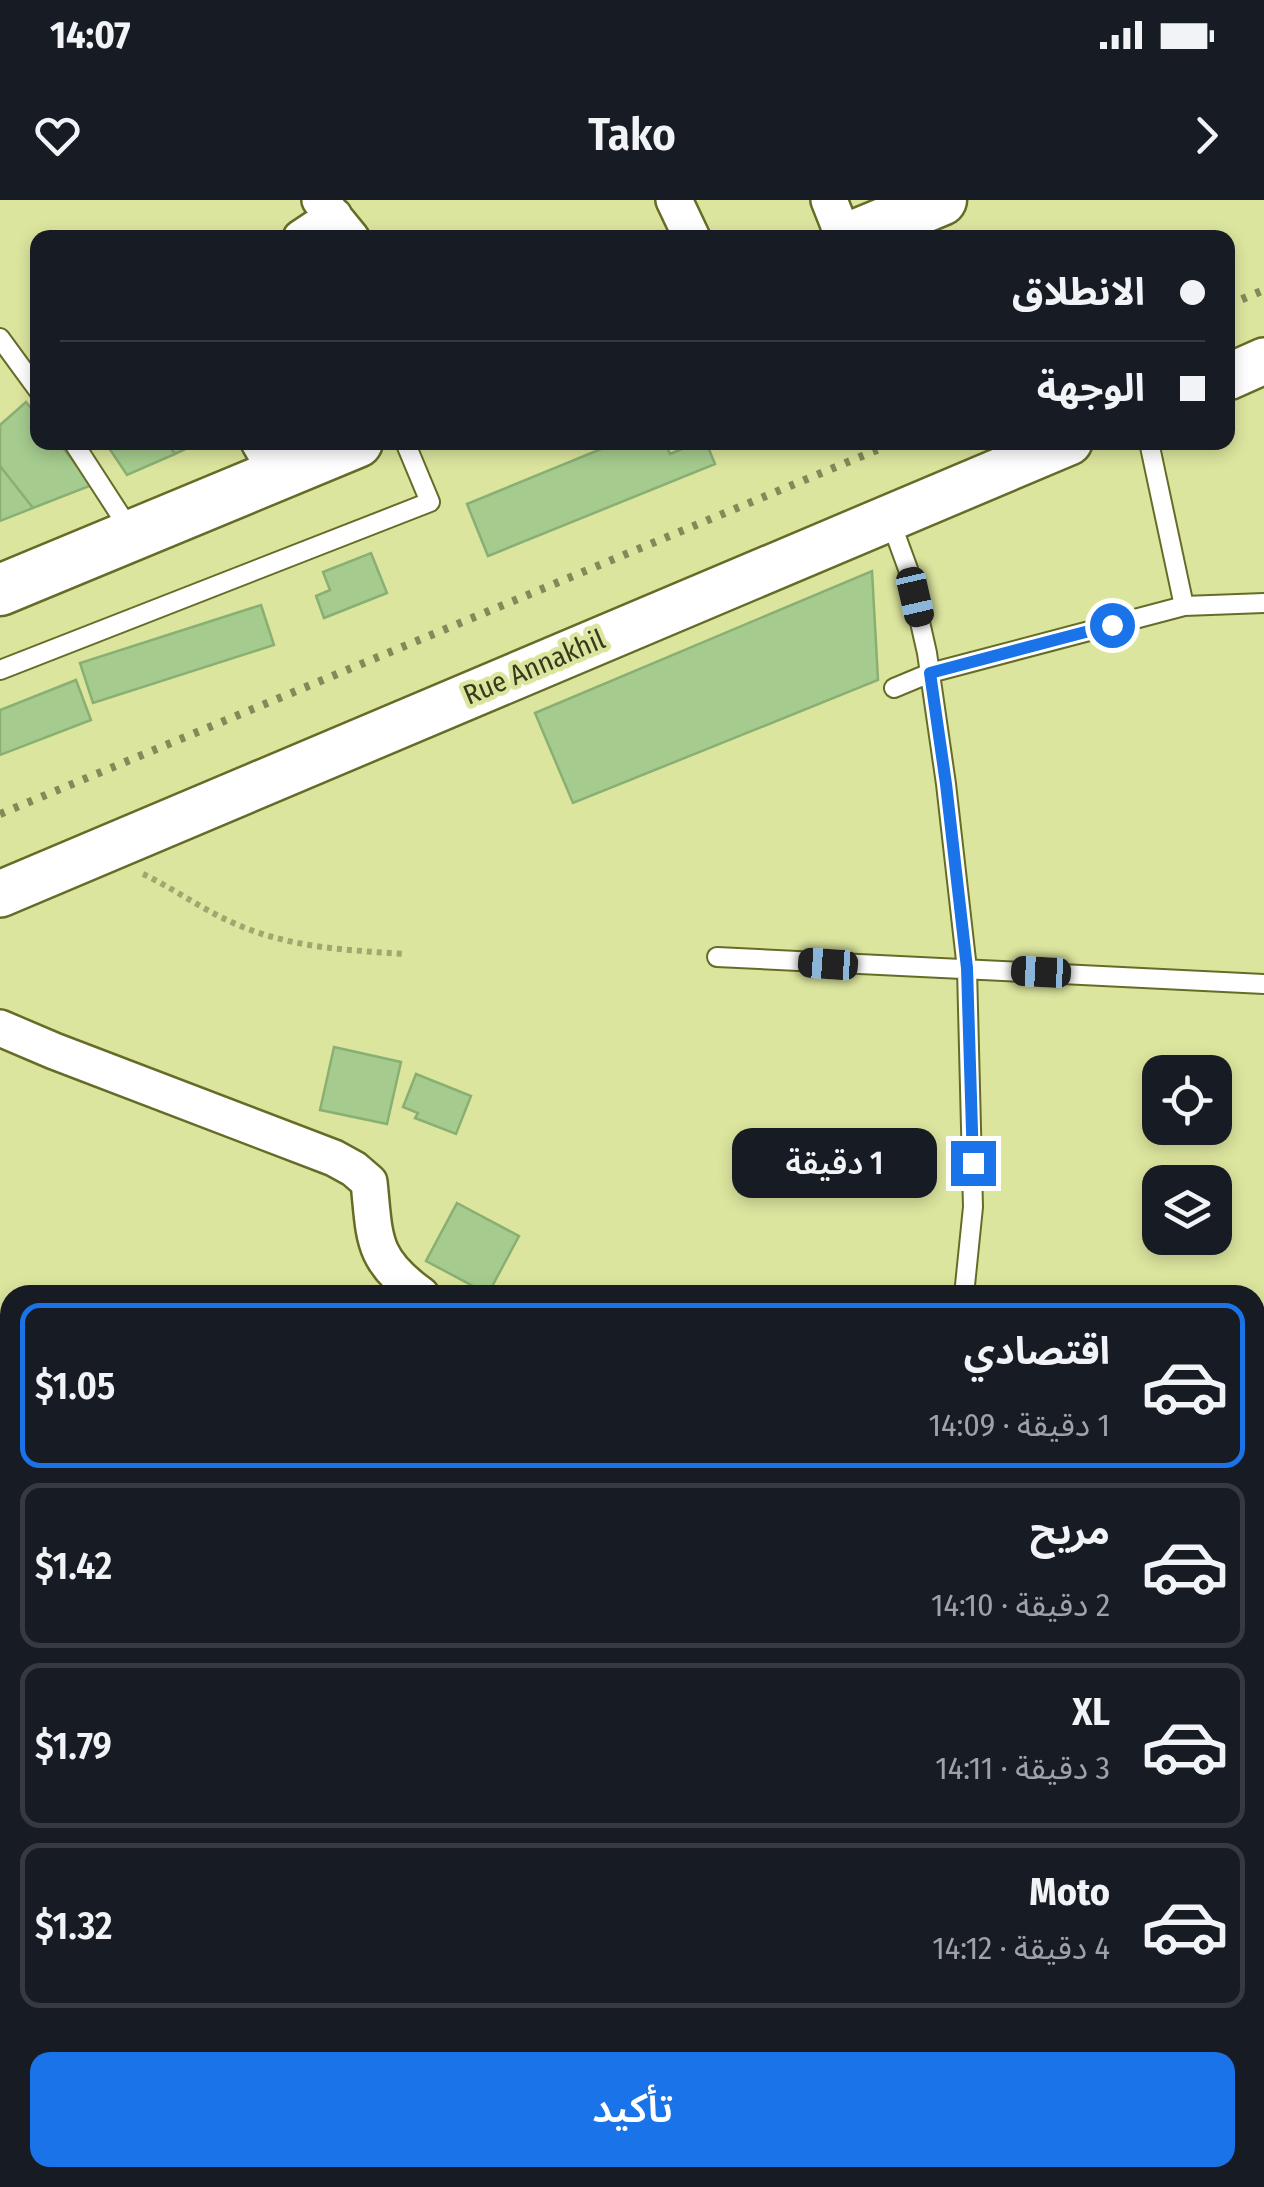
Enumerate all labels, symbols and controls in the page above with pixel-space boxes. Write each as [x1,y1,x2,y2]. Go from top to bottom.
text: 14:07 [50,12,131,58]
icon: heart [30,108,85,163]
text: Tako [588,108,676,162]
icon: forward [1179,108,1234,163]
text: الانطلاق [1012,269,1145,315]
text: الوجهة [1037,365,1145,411]
car [894,564,936,630]
route start [1090,603,1135,648]
street label: Rue Annakhil [458,622,610,712]
car [797,947,859,981]
car [1010,955,1072,989]
map controls [1142,1055,1232,1255]
button: locate [1142,1055,1232,1145]
callout: 1 دقيقة [733,1128,938,1198]
route end [951,1141,996,1186]
text: 1 دقيقة [786,1144,883,1182]
button: layers [1142,1165,1232,1255]
text: اقتصادي [964,1328,1110,1374]
icon: car [1140,1341,1230,1431]
text: $1.05 [35,1363,115,1409]
text: 1 دقيقة · 14:09 [929,1406,1110,1444]
text: مريح [1030,1508,1110,1554]
icon: car [1140,1521,1230,1611]
text: $1.42 [35,1543,112,1589]
text: 2 دقيقة · 14:10 [931,1586,1110,1624]
text: XL [1072,1689,1110,1735]
icon: car [1140,1701,1230,1791]
text: $1.79 [35,1723,112,1769]
text: 3 دقيقة · 14:11 [935,1749,1110,1787]
text: Moto [1029,1869,1110,1915]
icon: car [1140,1881,1230,1971]
text: $1.32 [35,1903,112,1949]
text: 4 دقيقة · 14:12 [932,1929,1110,1967]
button: تأكيد [30,2052,1235,2167]

